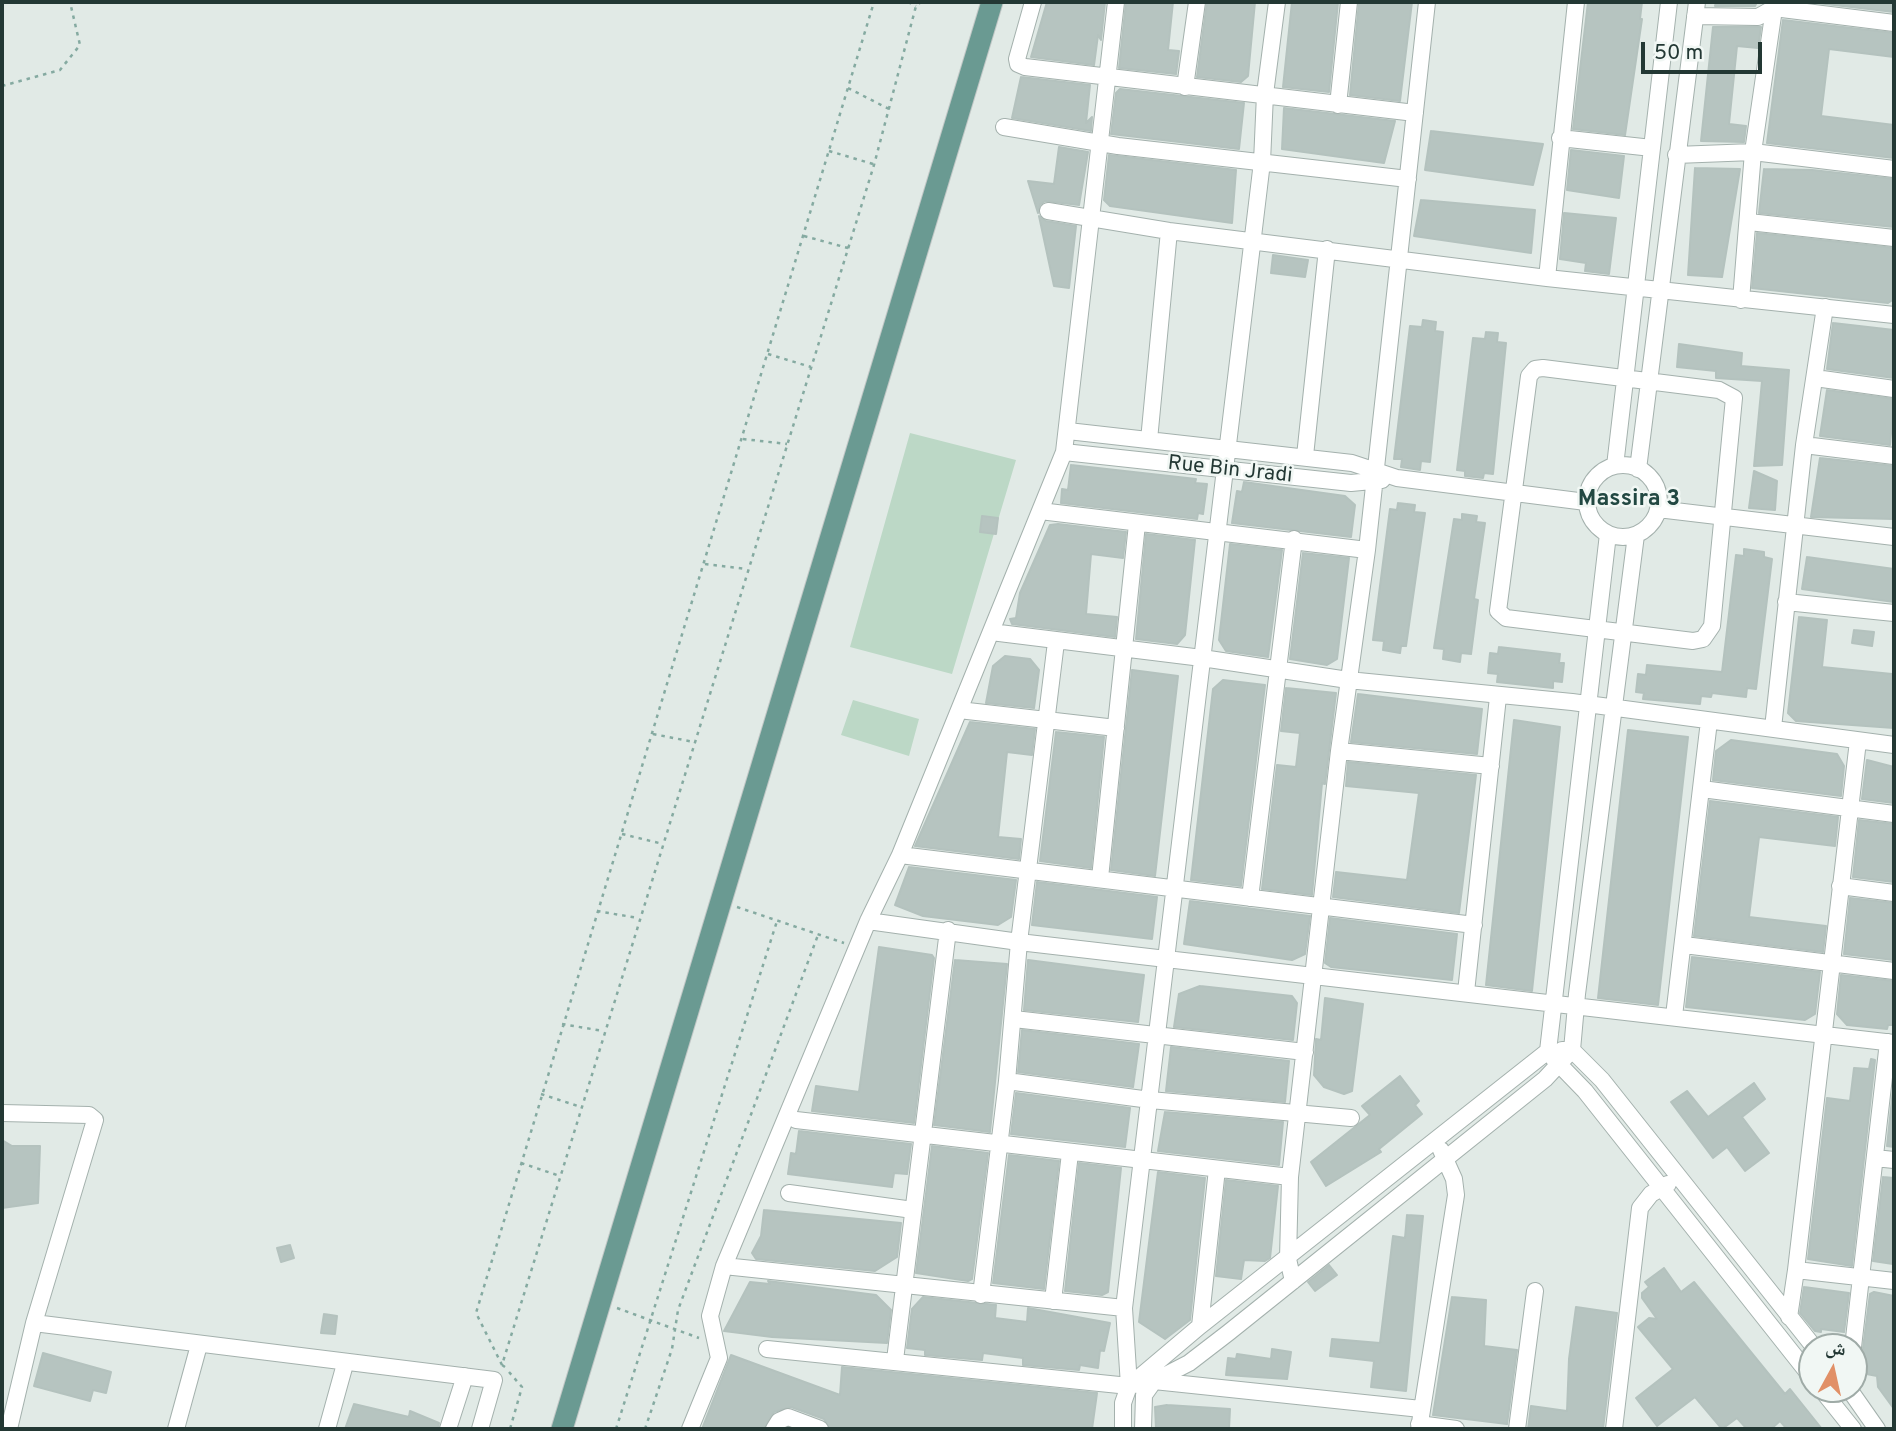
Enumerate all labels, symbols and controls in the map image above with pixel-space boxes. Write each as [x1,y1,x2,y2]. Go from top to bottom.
scale bar [1644,28,1765,72]
text: 50 m [1654,40,1703,67]
street label: Rue Bin Jradi [1166,452,1294,490]
district label: Massira 3 [1578,486,1680,514]
north arrow [1798,1333,1868,1403]
text: ش [1824,1336,1847,1362]

